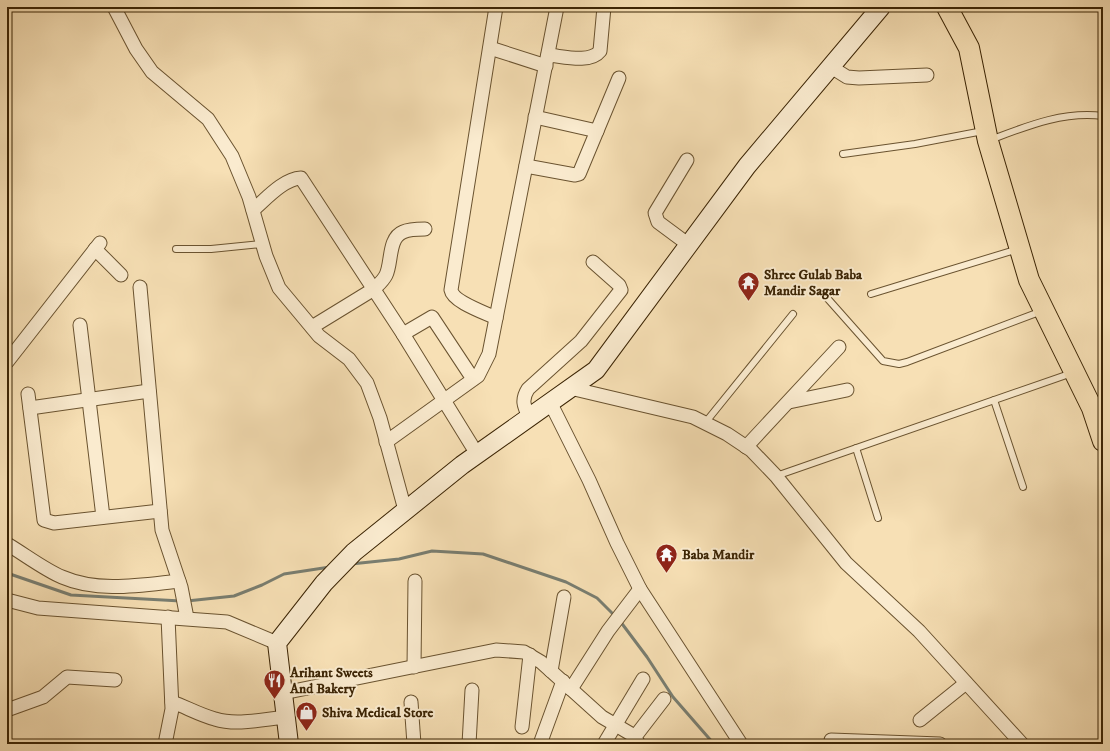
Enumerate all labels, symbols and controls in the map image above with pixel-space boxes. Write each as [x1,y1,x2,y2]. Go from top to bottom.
place label: Shree Gulab Baba Mandir Sagar [764,266,863,300]
temple icon: Shree Gulab Baba Mandir Sagar [736,270,762,303]
temple icon: Baba Mandir [654,542,680,575]
place label: Baba Mandir [682,546,755,564]
place label: Arihant Sweets And Bakery [289,664,373,698]
restaurant icon: Arihant Sweets And Bakery [261,668,287,701]
shop icon: Shiva Medical Store [293,700,319,733]
place label: Shiva Medical Store [322,704,433,722]

